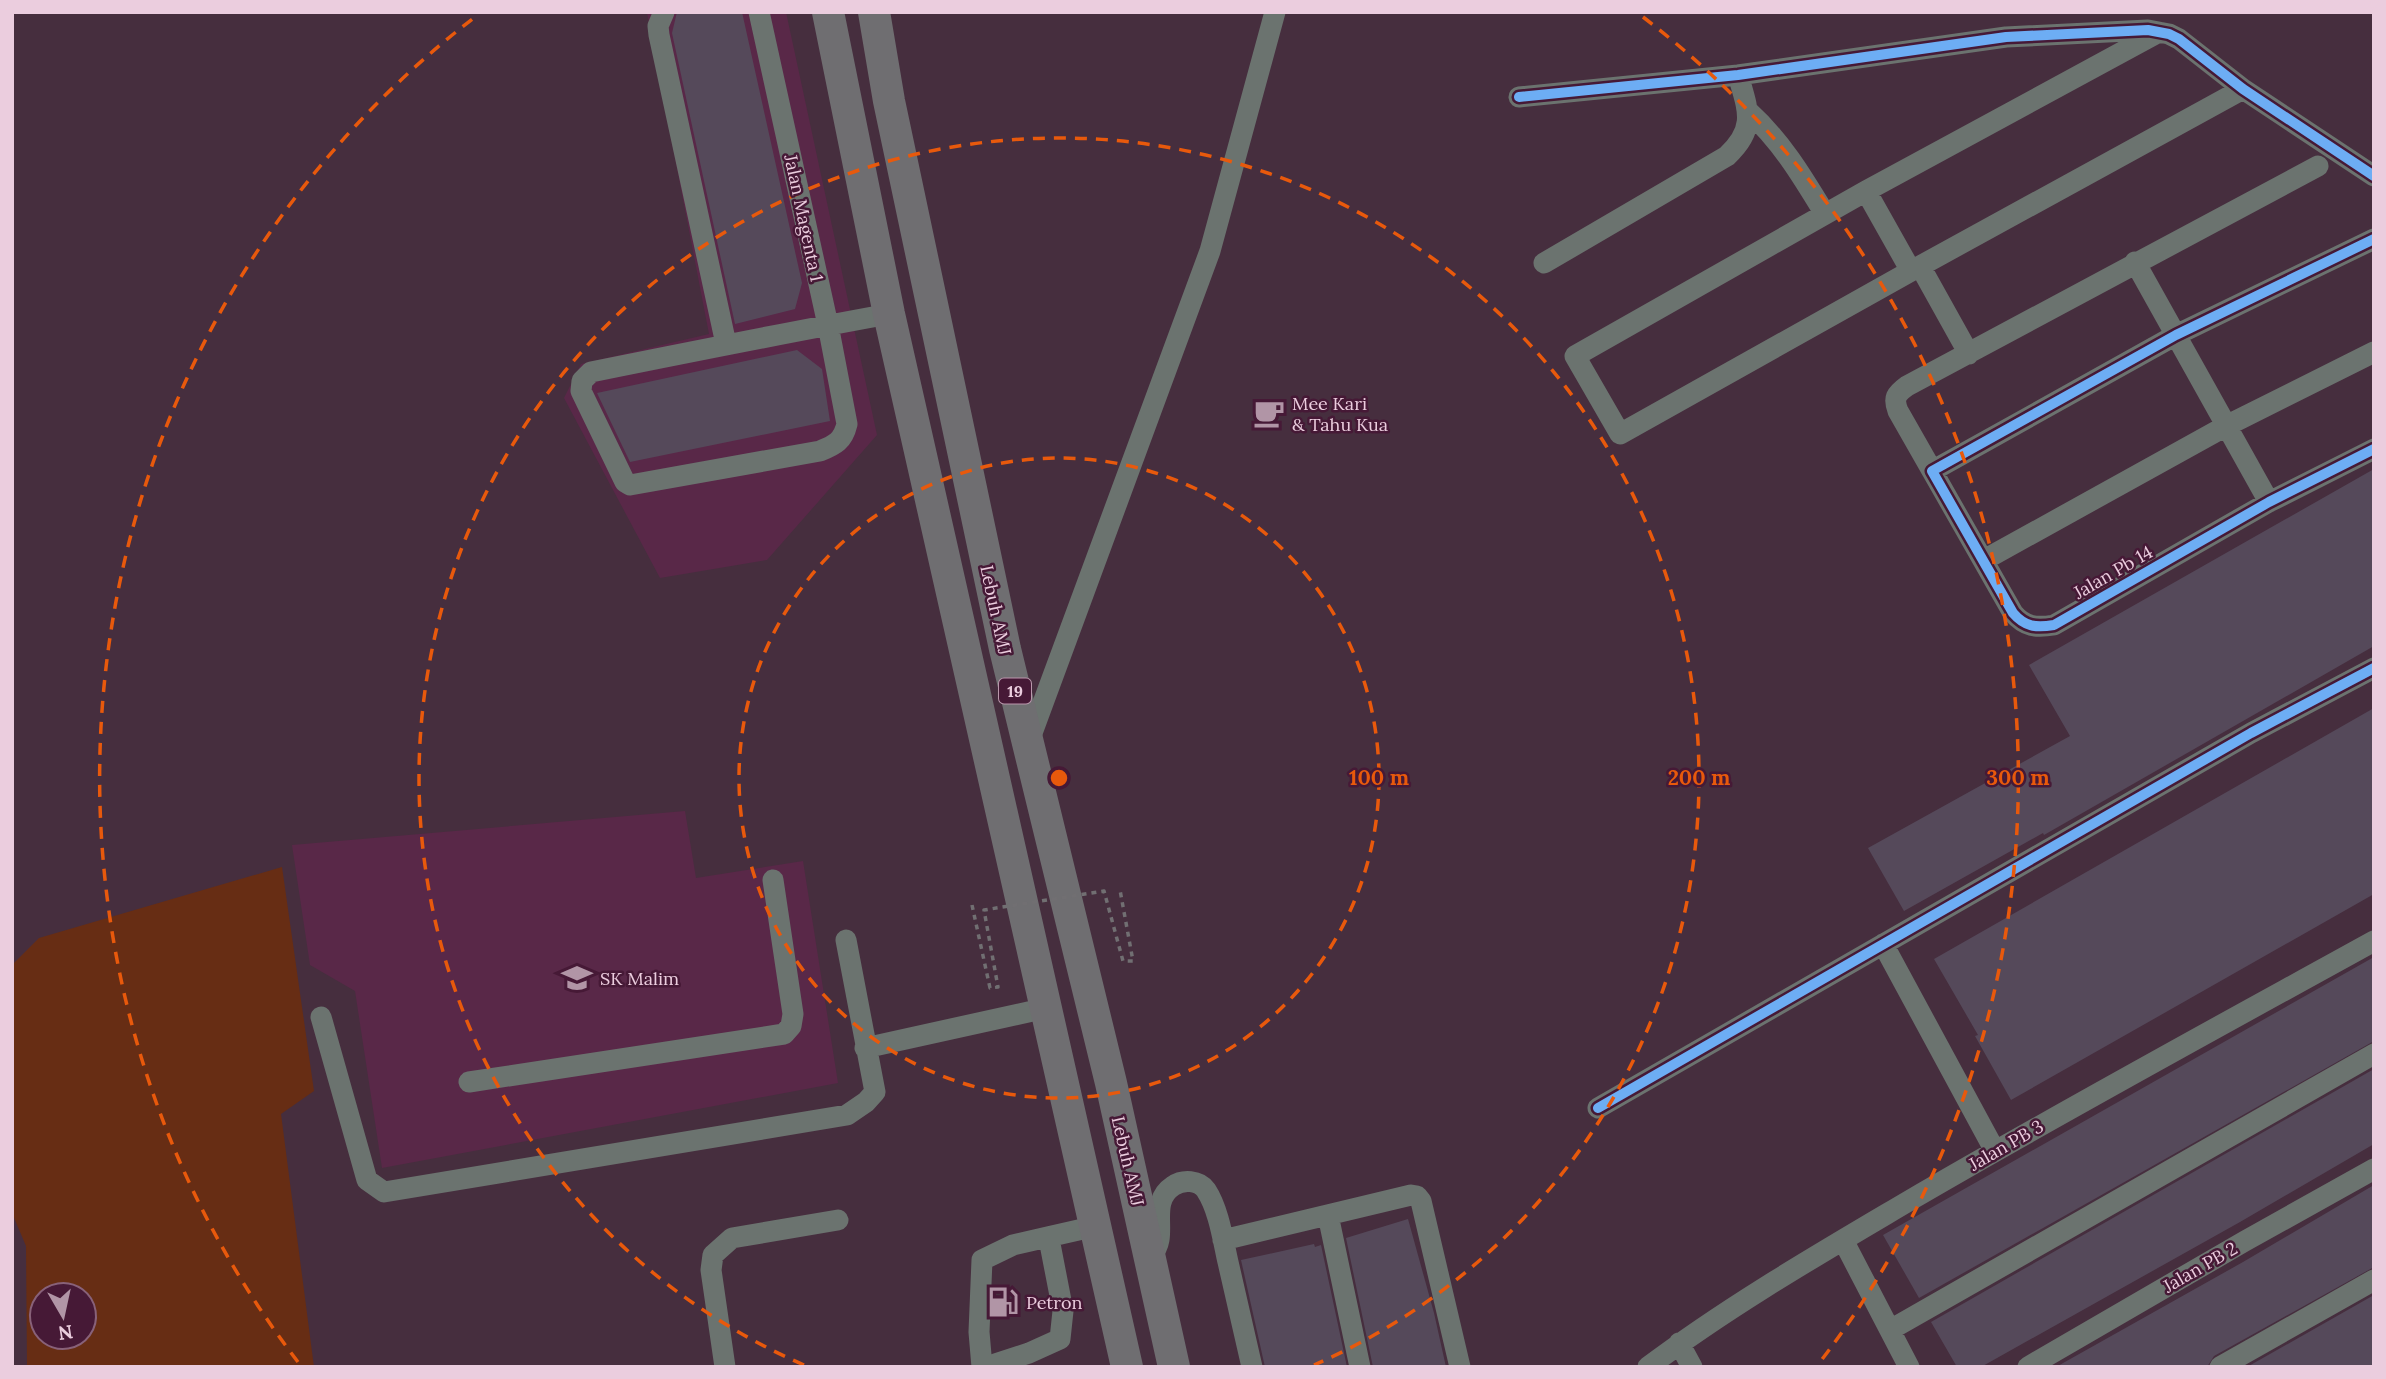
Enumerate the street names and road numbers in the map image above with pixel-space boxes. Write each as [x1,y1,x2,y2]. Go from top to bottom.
street label: Jalan Magenta 1 [779,151,829,284]
street label: Jalan Pb 14 [2068,540,2157,604]
street label: Lebuh AMJ [975,563,1017,657]
road number: 19 [999,678,1031,704]
street label: Lebuh AMJ [1107,1114,1150,1208]
street label: Jalan PB 3 [1964,1114,2047,1176]
street label: Jalan PB 2 [2158,1237,2241,1298]

